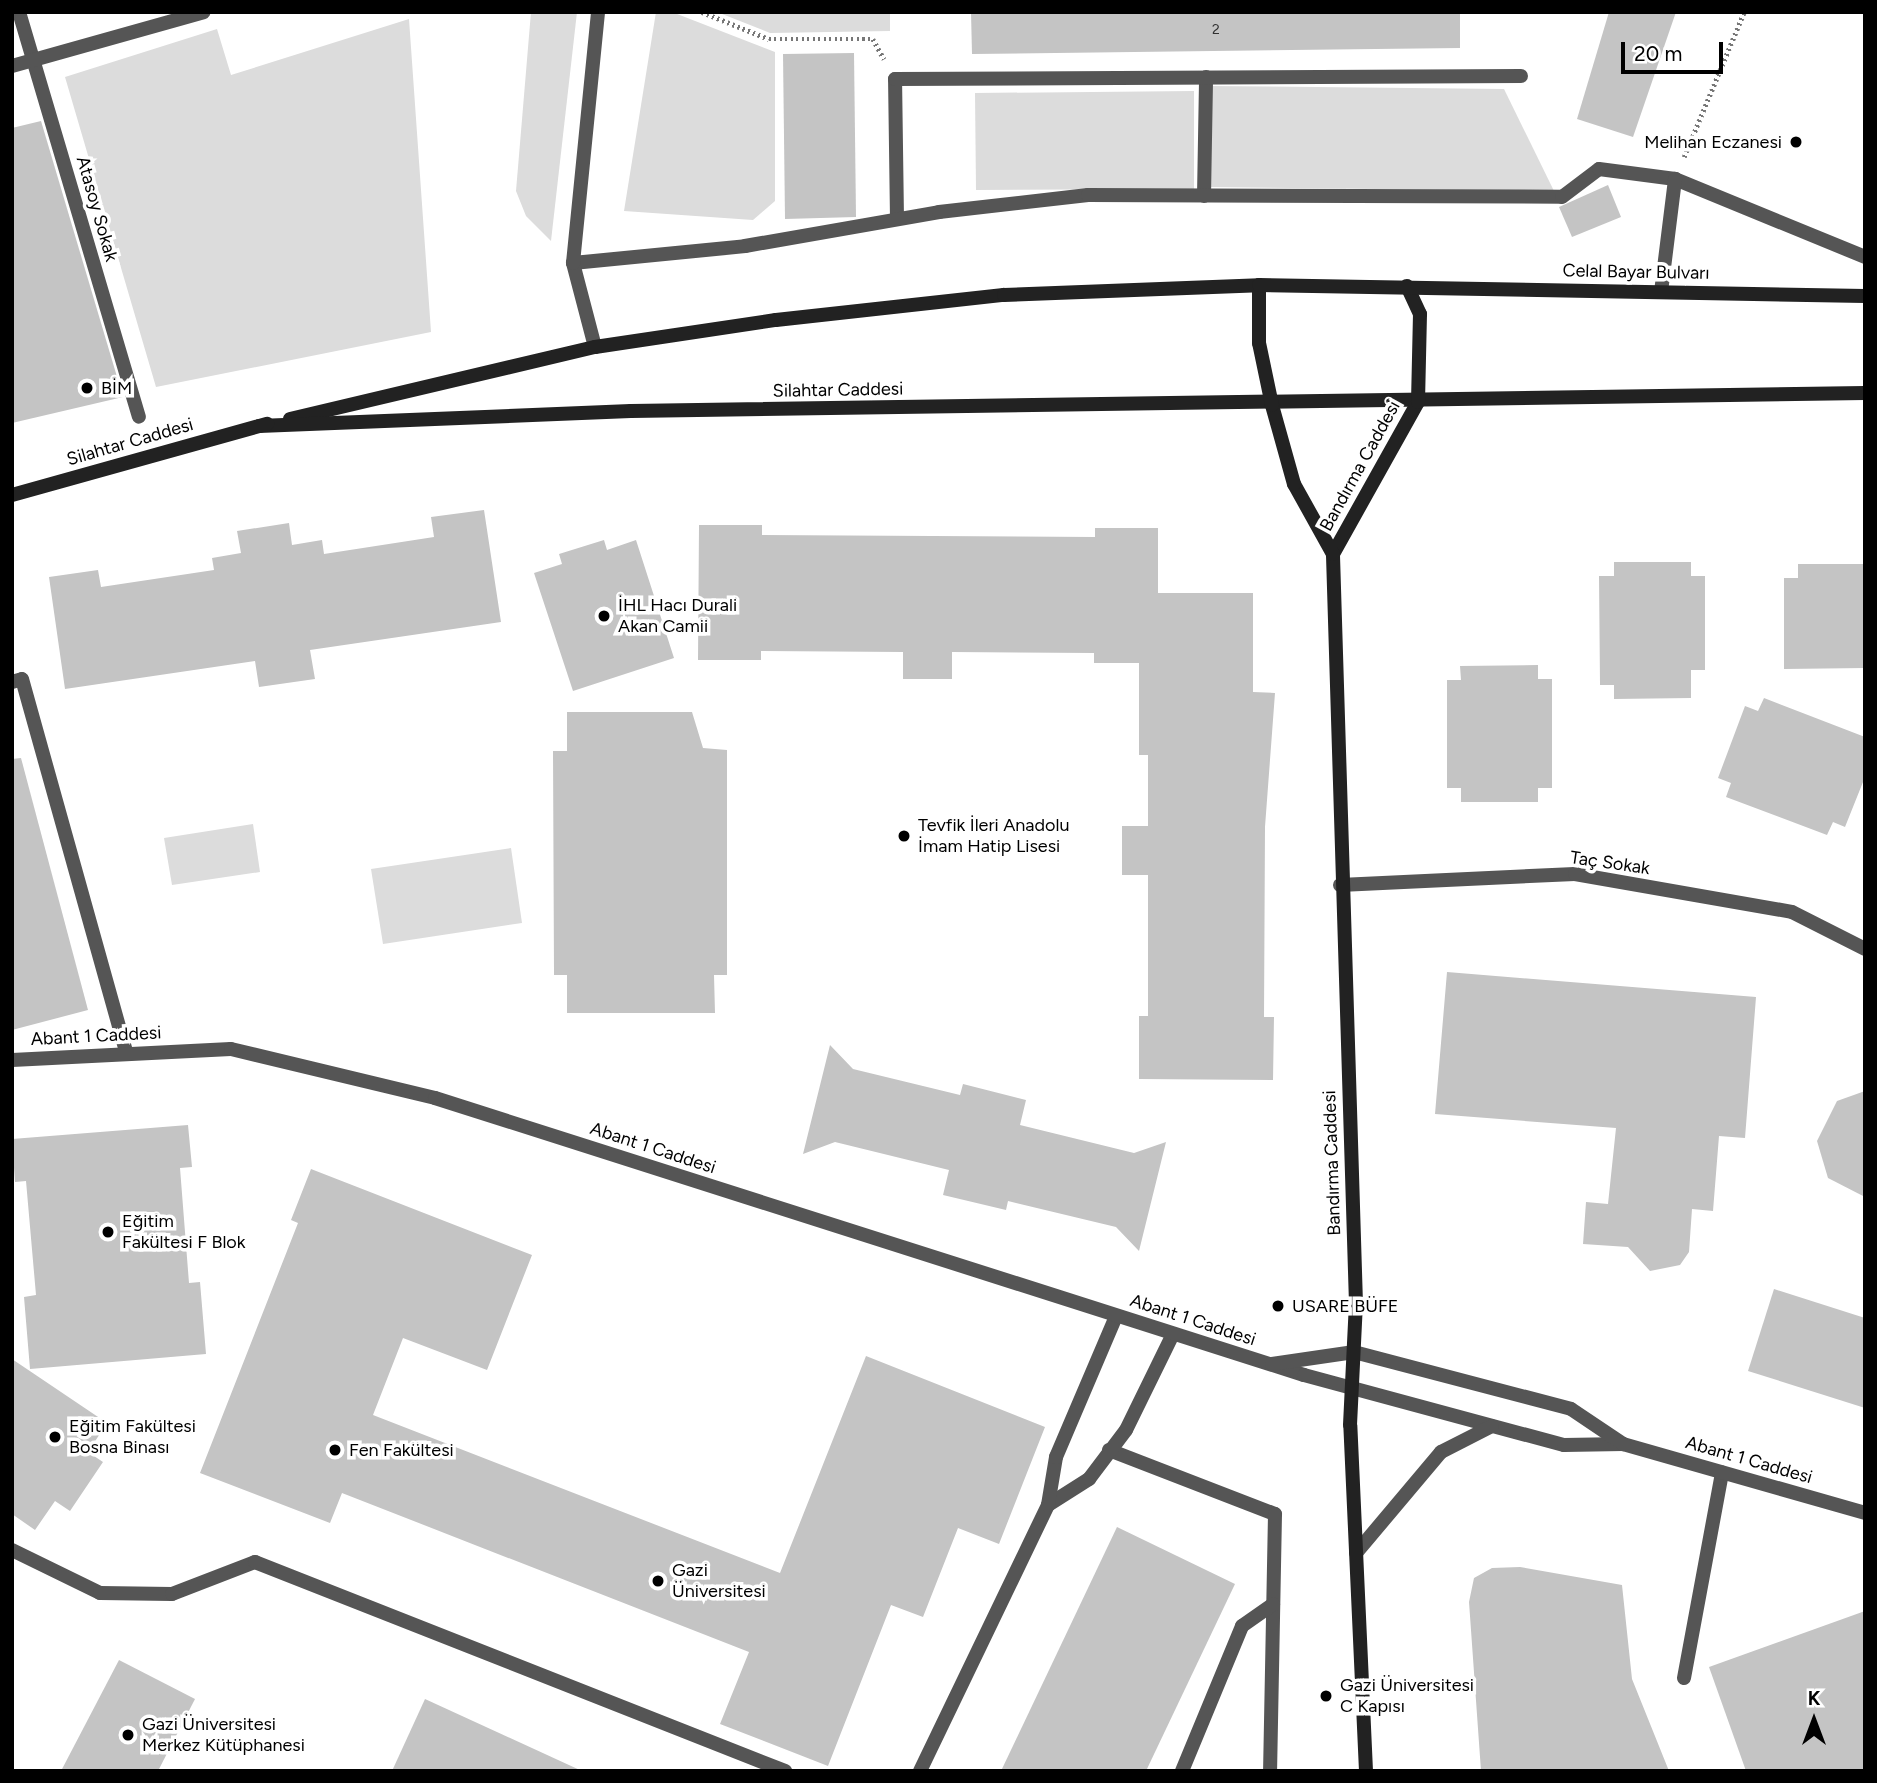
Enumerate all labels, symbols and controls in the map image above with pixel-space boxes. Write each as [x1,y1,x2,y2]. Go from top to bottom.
house number: 2 [1212,22,1220,38]
scale bar [1625,28,1727,72]
text: 20 m [1634,41,1682,66]
place label: Melihan Eczanesi [1644,131,1782,153]
marker: Melihan Eczanesi [1788,134,1804,150]
street label: Atasoy Sokak [72,154,122,264]
street label: Celal Bayar Bulvarı [1562,260,1710,284]
place label: BİM [101,377,132,399]
street label: Silahtar Caddesi [773,378,903,402]
marker: BİM [79,380,95,396]
street label: Bandırma Caddesi [1315,397,1405,535]
street label: Silahtar Caddesi [64,414,196,470]
place label: İHL Hacı Durali Akan Camii [618,595,737,638]
marker: İHL Hacı Durali Akan Camii [596,608,612,624]
place label: Tevfik İleri Anadolu İmam Hatip Lisesi [918,815,1070,858]
marker: Tevfik İleri Anadolu İmam Hatip Lisesi [896,828,912,844]
street label: Taç Sokak [1569,847,1651,879]
street label: Abant 1 Caddesi [30,1022,162,1050]
street label: Bandırma Caddesi [1319,1090,1345,1236]
street label: Abant 1 Caddesi [587,1118,719,1178]
place label: Eğitim Fakültesi F Blok [122,1211,246,1254]
marker: Eğitim Fakültesi F Blok [100,1224,116,1240]
street label: Abant 1 Caddesi [1127,1290,1259,1350]
place label: USARE BÜFE [1292,1295,1398,1317]
marker: USARE BÜFE [1270,1298,1286,1314]
place label: Eğitim Fakültesi Bosna Binası [69,1416,196,1458]
marker: Eğitim Fakültesi Bosna Binası [47,1429,63,1445]
street label: Abant 1 Caddesi [1683,1432,1815,1488]
place label: Fen Fakültesi [349,1439,454,1461]
marker: Fen Fakültesi [327,1442,343,1458]
place label: Gazi Üniversitesi [672,1560,766,1602]
marker: Gazi Üniversitesi [650,1573,666,1589]
place label: Gazi Üniversitesi C Kapısı [1340,1675,1474,1718]
north arrow [1779,1685,1849,1755]
text: K [1808,1687,1820,1710]
marker: Gazi Üniversitesi C Kapısı [1318,1688,1334,1704]
place label: Gazi Üniversitesi Merkez Kütüphanesi [142,1714,305,1756]
marker: Gazi Üniversitesi Merkez Kütüphanesi [120,1727,136,1743]

